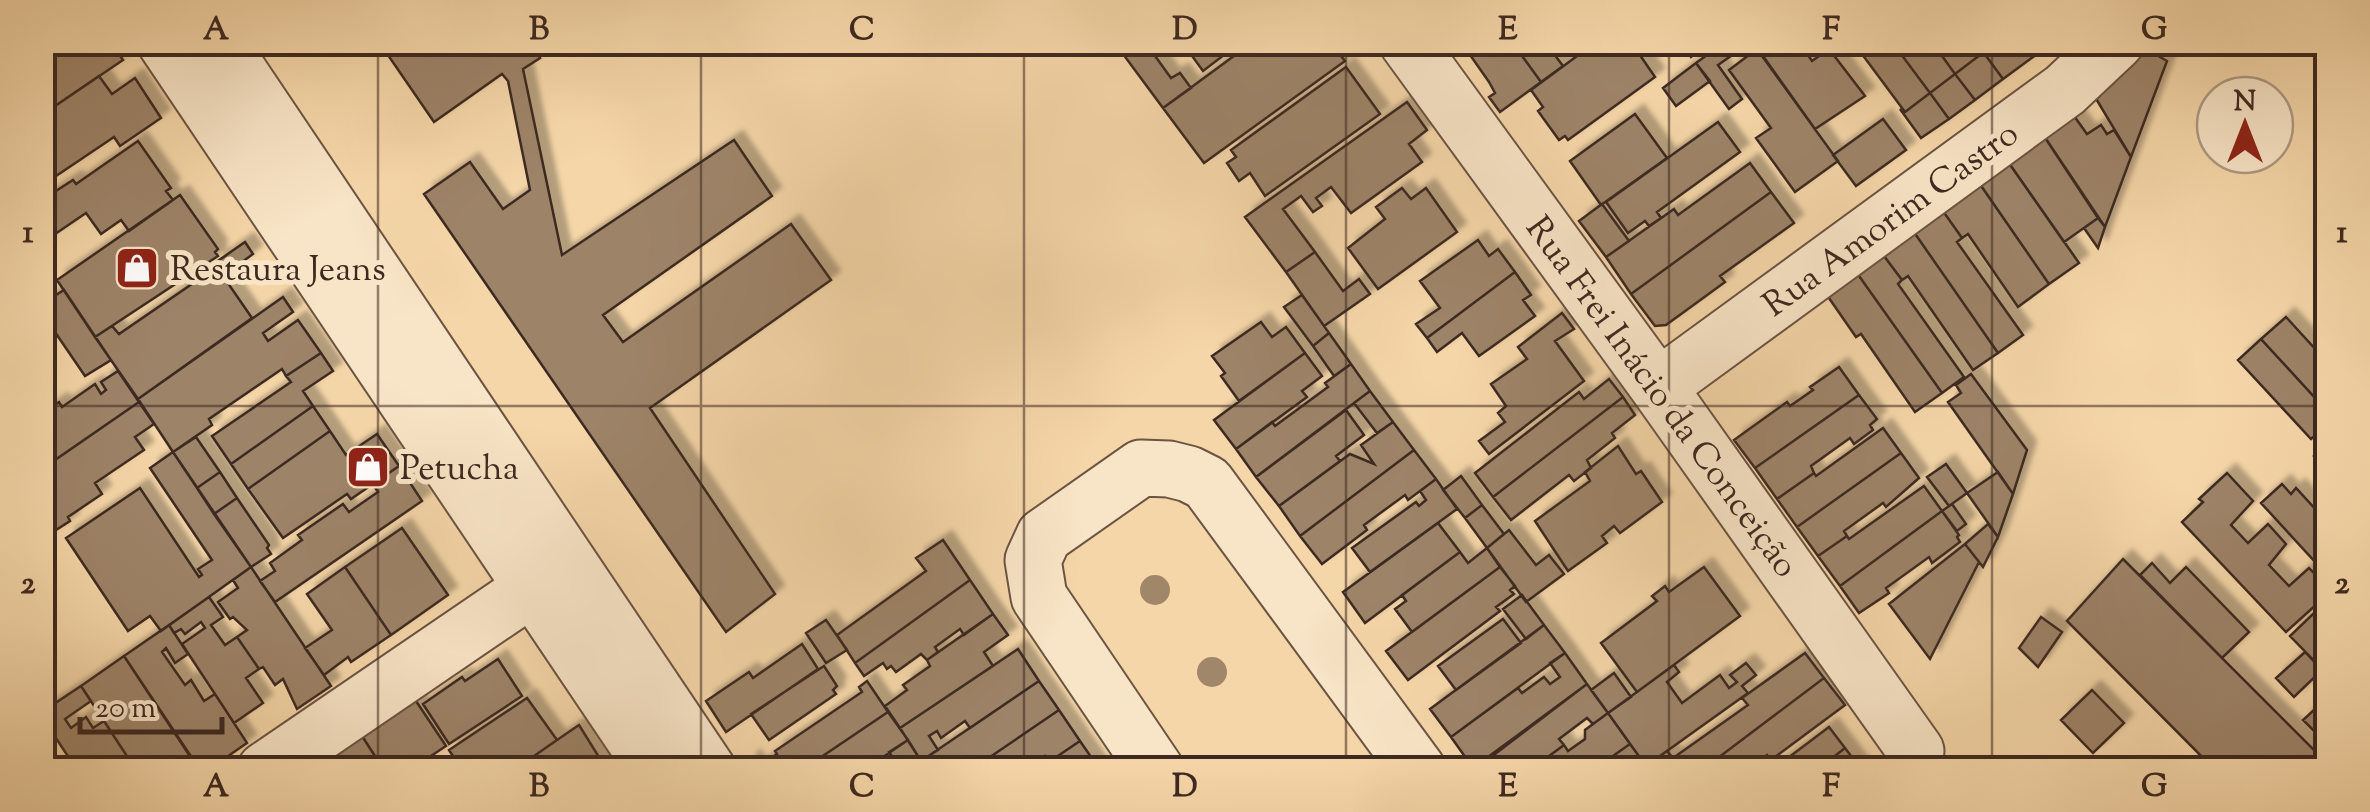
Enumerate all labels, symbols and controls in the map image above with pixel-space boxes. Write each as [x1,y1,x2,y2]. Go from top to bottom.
text: A [203,8,229,54]
text: B [529,8,549,54]
text: C [849,8,875,54]
text: D [1172,8,1198,54]
text: E [1498,8,1518,54]
text: F [1822,8,1840,54]
text: G [2141,8,2167,54]
north arrow [2195,75,2295,175]
text: N [2234,83,2256,123]
street label: Rua Amorim Castro [1754,110,2031,331]
street label: Rua Frei Inácio da Conceição [1511,207,1809,589]
text: 1 [23,211,34,257]
text: 1 [2337,211,2348,257]
shop icon: Restaura Jeans [114,245,160,291]
place label: Restaura Jeans [170,246,386,297]
shop icon: Petucha [345,444,391,490]
place label: Petucha [400,445,519,496]
text: 2 [21,562,36,608]
text: 2 [2335,562,2350,608]
scale bar [80,672,222,734]
text: 20 m [95,688,156,731]
text: A [203,765,229,811]
text: B [529,765,549,811]
text: C [849,765,875,811]
text: D [1172,765,1198,811]
text: E [1498,765,1518,811]
text: F [1822,765,1840,811]
text: G [2141,765,2167,811]

